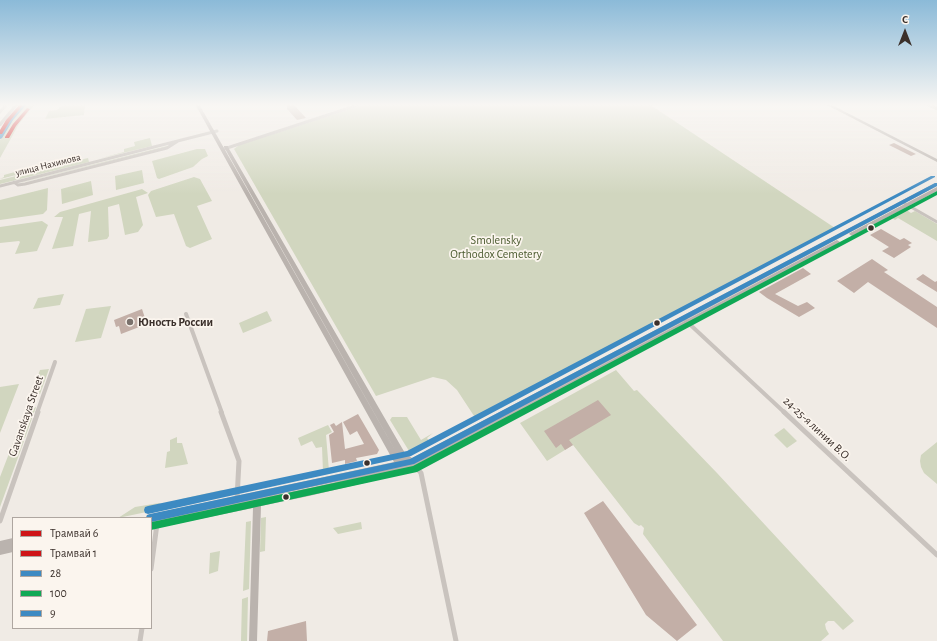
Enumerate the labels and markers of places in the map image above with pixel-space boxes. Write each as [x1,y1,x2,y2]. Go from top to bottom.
unlabelled marker [866,223,876,233]
place label: Юность России [138,315,213,329]
marker: Юность России [125,317,135,327]
unlabelled marker [652,318,662,328]
unlabelled marker [362,458,372,468]
unlabelled marker [281,492,291,502]

